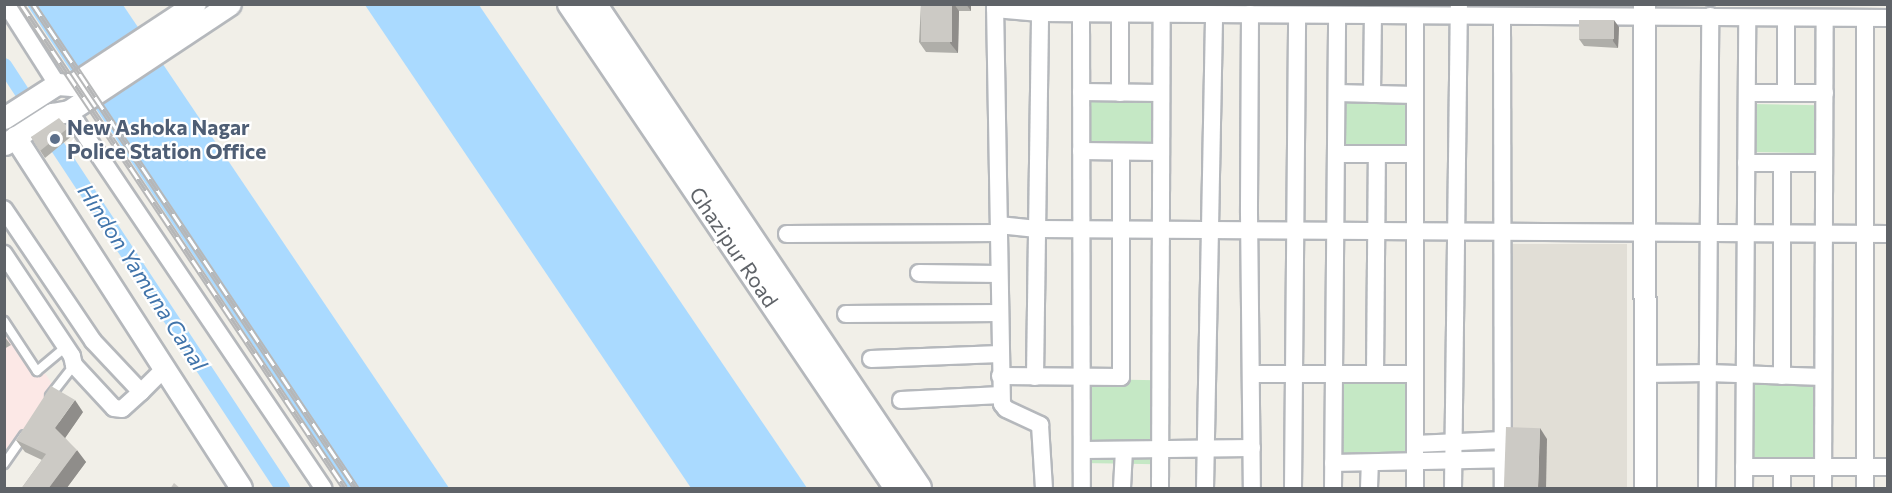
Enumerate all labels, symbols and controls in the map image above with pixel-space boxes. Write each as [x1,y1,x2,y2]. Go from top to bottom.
place label: New Ashoka Nagar Police Station Office [67,114,266,164]
marker: New Ashoka Nagar Police Station Office [48,132,62,146]
water label: Hindon Yamuna Canal [73,179,213,375]
street label: Ghazipur Road [684,182,784,312]

